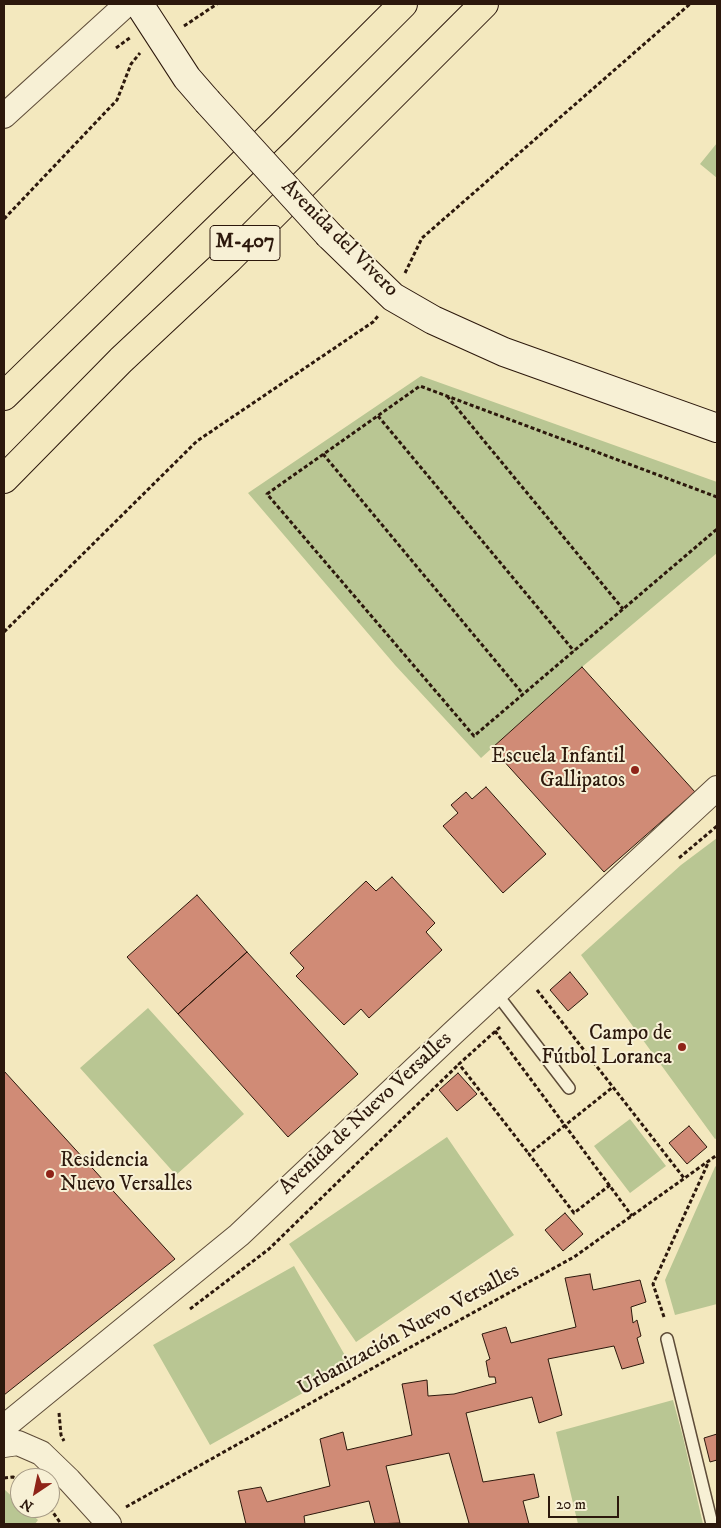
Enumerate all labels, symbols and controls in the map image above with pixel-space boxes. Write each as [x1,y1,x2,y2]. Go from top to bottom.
street label: Avenida del Vivero [275,175,403,303]
road number: M-407 [210,226,280,260]
place label: Escuela Infantil Gallipatos [491,745,625,795]
marker: Escuela Infantil Gallipatos [629,764,641,776]
place label: Campo de Fútbol Loranca [541,1022,672,1072]
street label: Avenida de Nuevo Versalles [274,1027,458,1201]
marker: Campo de Fútbol Loranca [676,1041,688,1053]
place label: Residencia Nuevo Versalles [60,1149,192,1199]
marker: Residencia Nuevo Versalles [44,1168,56,1180]
street label: Urbanización Nuevo Versalles [294,1260,524,1402]
north arrow [10,1468,60,1518]
scale bar [551,1486,622,1518]
text: N [17,1494,37,1515]
text: 20 m [556,1495,586,1514]

